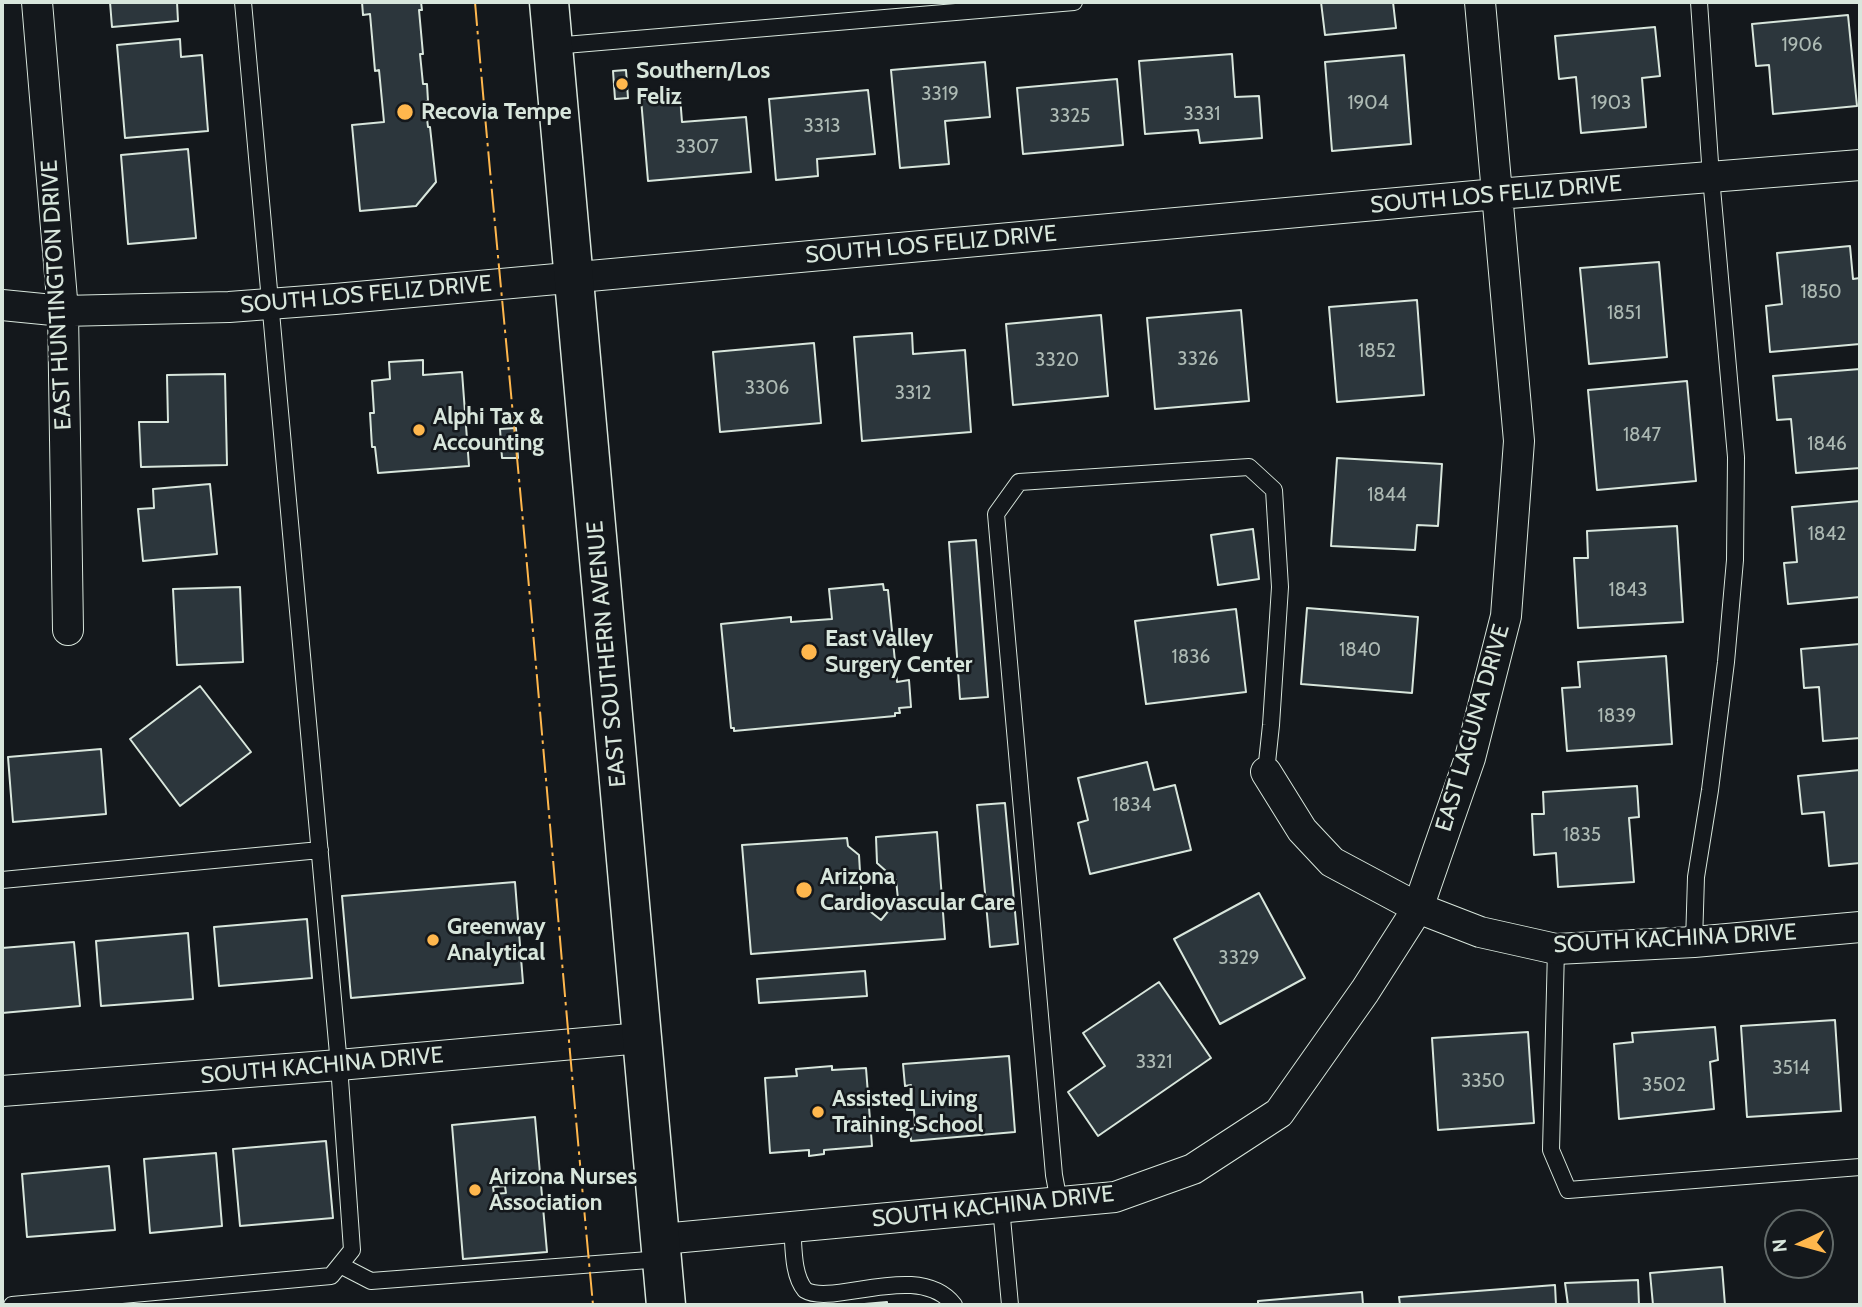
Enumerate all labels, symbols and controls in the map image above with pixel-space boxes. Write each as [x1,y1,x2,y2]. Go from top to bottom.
house number: 1906 [1781,34,1823,56]
place label: Southern/Los Feliz [636,57,770,111]
marker: Southern/Los Feliz [614,76,630,92]
house number: 3319 [921,83,959,105]
house number: 1904 [1347,92,1389,114]
house number: 1903 [1591,92,1631,114]
place label: Recovia Tempe [421,98,572,126]
marker: Recovia Tempe [395,102,415,122]
house number: 3331 [1183,103,1221,125]
house number: 3325 [1050,105,1090,127]
house number: 3313 [803,115,841,137]
house number: 3307 [675,136,719,158]
street label: EAST HUNTINGTON DRIVE [36,159,78,431]
street label: SOUTH LOS FELIZ DRIVE [1369,170,1623,220]
street label: SOUTH LOS FELIZ DRIVE [804,220,1058,270]
street label: SOUTH LOS FELIZ DRIVE [239,270,493,320]
house number: 1850 [1800,281,1842,303]
house number: 1851 [1607,302,1641,324]
house number: 1852 [1358,340,1396,362]
house number: 3326 [1177,348,1219,370]
house number: 3320 [1035,349,1079,371]
house number: 3306 [745,377,789,399]
house number: 3312 [895,382,931,404]
place label: Alphi Tax & Accounting [433,403,544,457]
marker: Alphi Tax & Accounting [411,422,427,438]
house number: 1847 [1623,424,1661,446]
house number: 1846 [1807,433,1847,455]
house number: 1844 [1367,484,1407,506]
street label: EAST SOUTHERN AVENUE [582,520,632,788]
house number: 1842 [1808,523,1846,545]
house number: 1843 [1609,579,1647,601]
street label: EAST LAGUNA DRIVE [1430,621,1516,835]
place label: East Valley Surgery Center [825,625,972,679]
house number: 1840 [1339,639,1381,661]
marker: East Valley Surgery Center [799,642,819,662]
house number: 1836 [1172,646,1210,668]
house number: 1839 [1598,705,1636,727]
house number: 1834 [1113,794,1151,816]
house number: 1835 [1563,824,1601,846]
place label: Arizona Cardiovascular Care [820,863,1015,917]
marker: Arizona Cardiovascular Care [794,880,814,900]
place label: Greenway Analytical [447,913,546,967]
street label: SOUTH KACHINA DRIVE [1553,919,1797,959]
marker: Greenway Analytical [425,932,441,948]
house number: 3329 [1218,947,1260,969]
street label: SOUTH KACHINA DRIVE [200,1042,444,1090]
house number: 3321 [1136,1051,1172,1073]
house number: 3514 [1772,1057,1810,1079]
house number: 3350 [1461,1070,1505,1092]
house number: 3502 [1642,1074,1686,1096]
place label: Assisted Living Training School [832,1085,984,1139]
marker: Assisted Living Training School [810,1104,826,1120]
place label: Arizona Nurses Association [489,1163,637,1217]
street label: SOUTH KACHINA DRIVE [871,1181,1115,1233]
marker: Arizona Nurses Association [467,1182,483,1198]
north arrow [1764,1209,1834,1279]
text: N [1768,1238,1792,1253]

